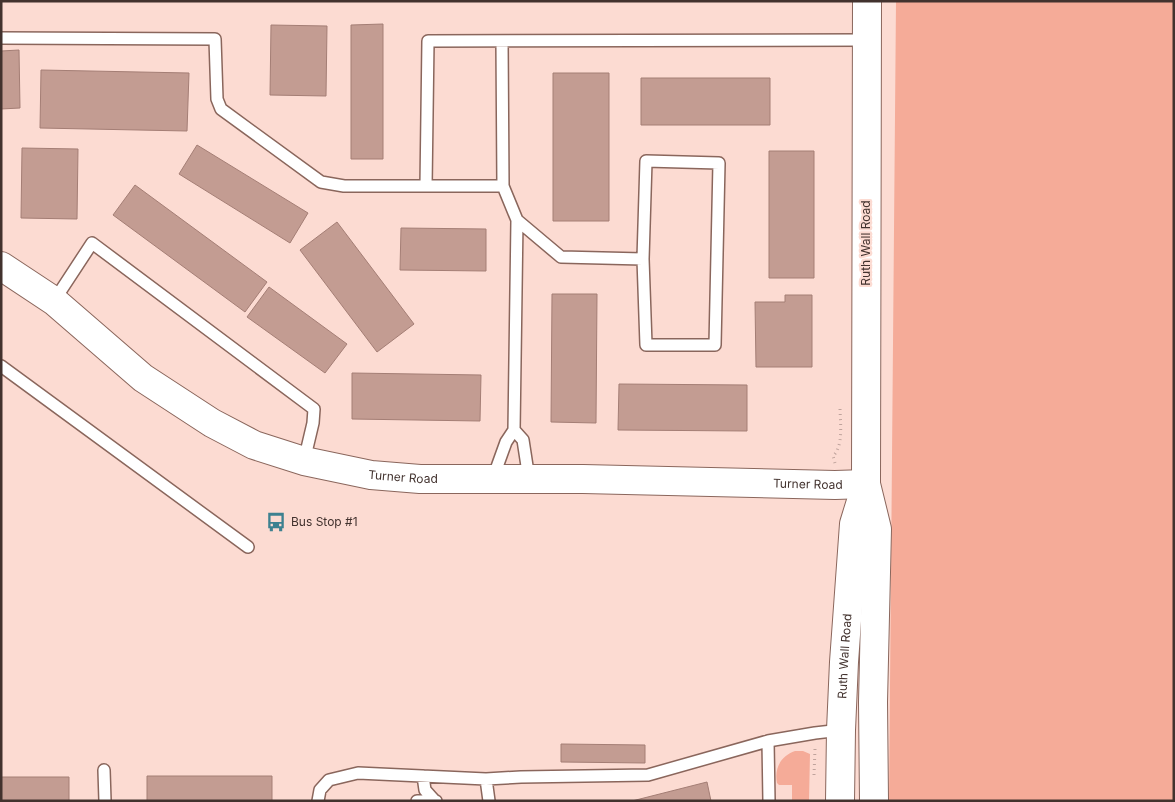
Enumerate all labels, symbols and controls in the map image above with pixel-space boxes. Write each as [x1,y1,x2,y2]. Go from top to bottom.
street label: Ruth Wall Road [858,200,873,286]
street label: Turner Road [368,467,438,486]
street label: Turner Road [773,476,843,492]
bus stop icon: Bus Stop #1 [265,511,287,533]
place label: Bus Stop #1 [291,514,358,529]
street label: Ruth Wall Road [834,613,854,699]

